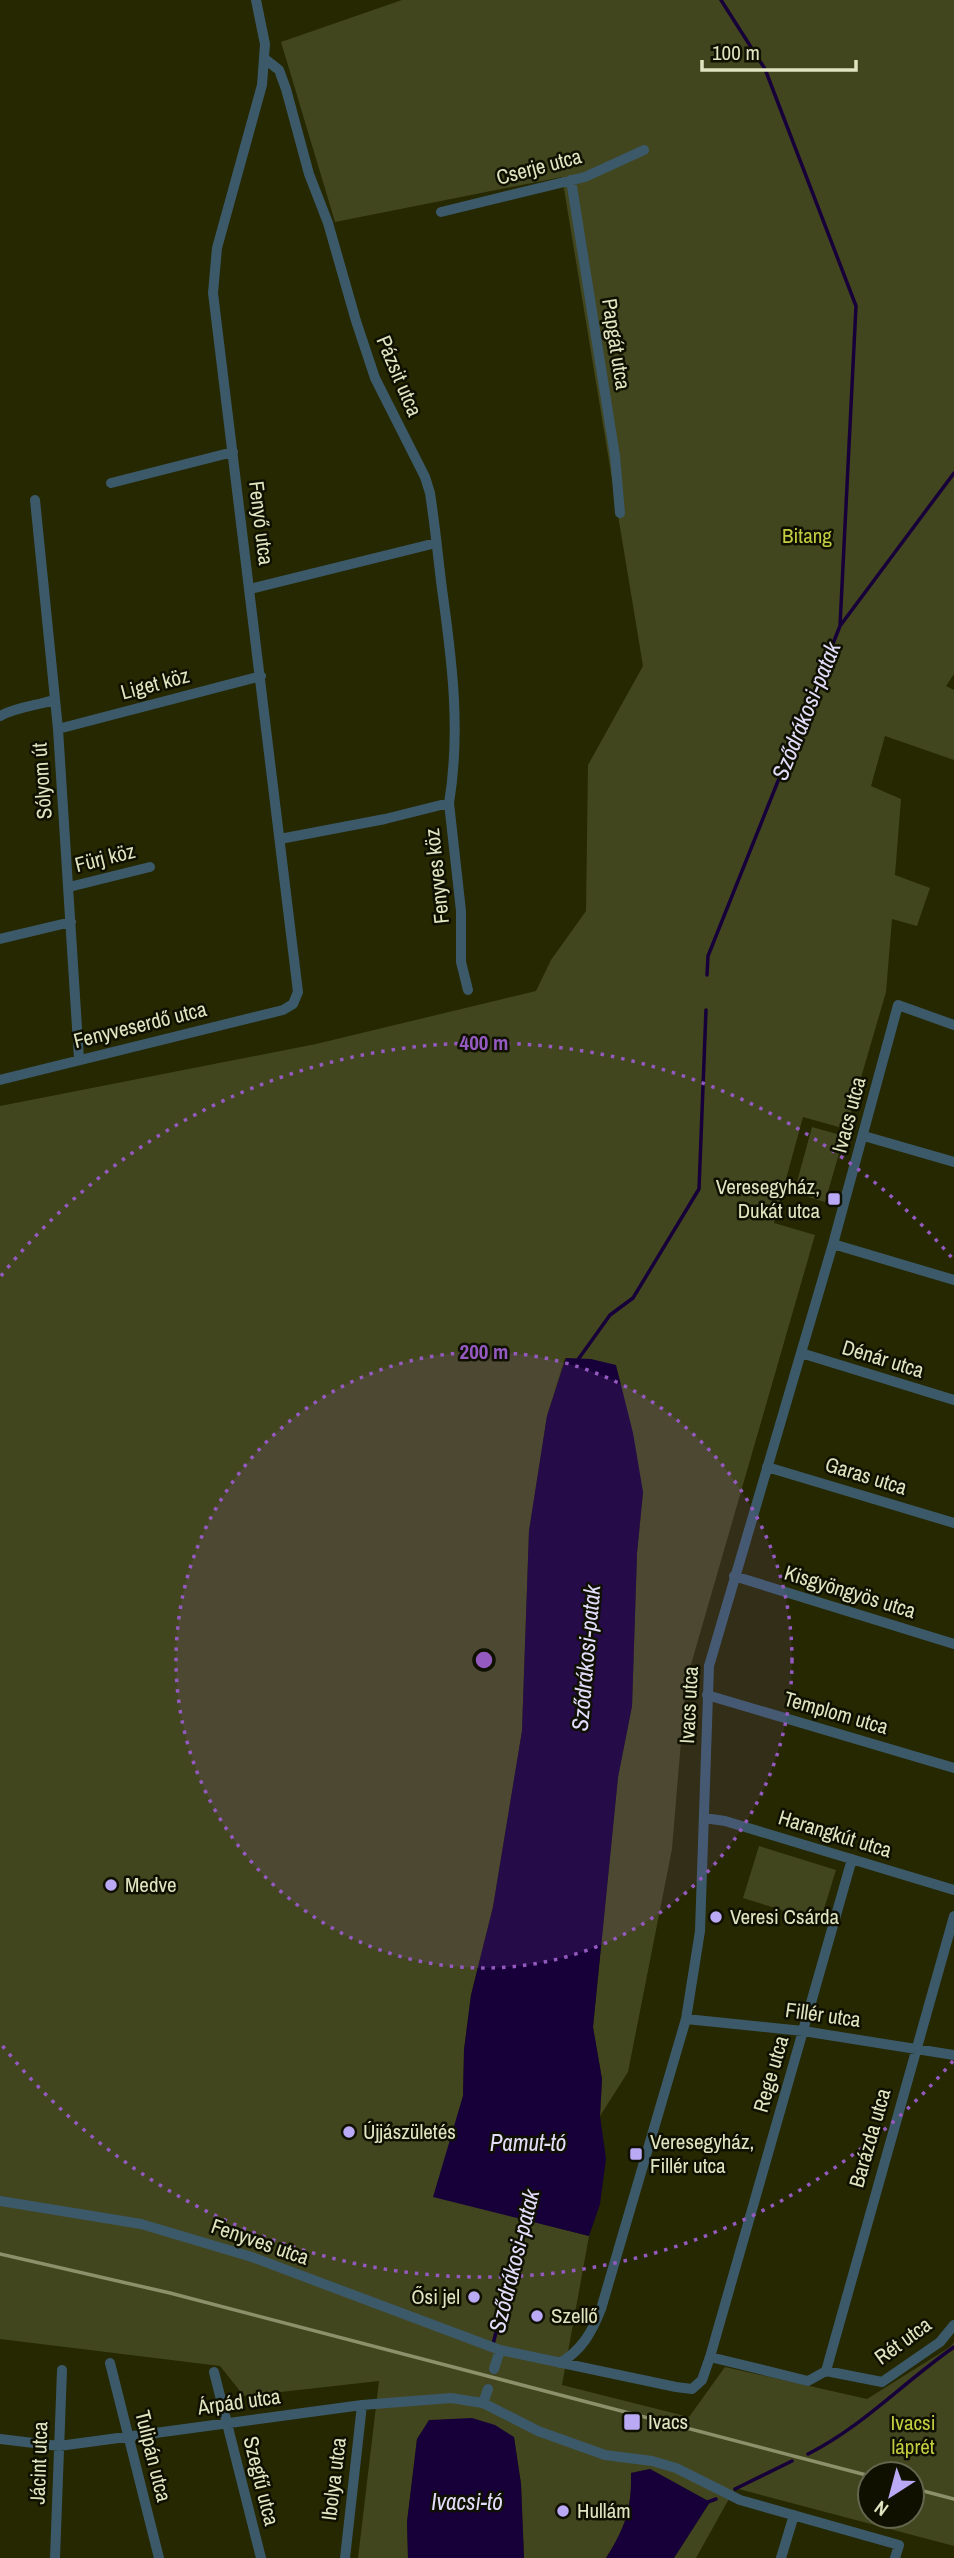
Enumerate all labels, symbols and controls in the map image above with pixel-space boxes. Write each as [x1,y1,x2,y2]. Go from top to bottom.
scale bar [702,28,856,72]
text: 100 m [712,38,760,67]
street label: Cserje utca [493,141,585,192]
street label: Papgát utca [595,296,638,392]
street label: Pázsit utca [369,331,430,421]
street label: Fenyő utca [242,479,281,567]
park label: Bitang [782,521,832,550]
water label: Sződrákosi-patak [764,636,848,785]
street label: Liget köz [117,660,193,707]
street label: Sólyom út [24,742,59,820]
street label: Fenyves köz [417,827,456,925]
street label: Fürj köz [72,836,138,879]
street label: Fenyveserdő utca [70,994,210,1055]
text: 400 m [460,1028,508,1057]
street label: Ivacs utca [824,1073,873,1156]
place label: Veresegyház, Dukát utca [716,1172,820,1225]
marker: Veresegyház, Dukát utca [826,1191,842,1207]
street label: Dénár utca [839,1332,928,1385]
text: 200 m [460,1337,508,1366]
street label: Garas utca [822,1449,911,1502]
street label: Kisgyöngyös utca [781,1558,920,1625]
water label: Sződrákosi-patak [564,1582,607,1732]
centre of rings [472,1648,496,1672]
street label: Ivacs utca [672,1665,705,1744]
street label: Templom utca [781,1684,892,1741]
street label: Harangkút utca [775,1803,896,1865]
place label: Medve [125,1870,177,1899]
marker: Medve [103,1877,119,1893]
place label: Veresi Csárda [730,1902,840,1931]
marker: Veresi Csárda [708,1909,724,1925]
street label: Fillér utca [784,1995,863,2034]
street label: Rege utca [746,2032,795,2116]
street label: Barázda utca [842,2085,898,2191]
place label: Újjászületés [363,2117,456,2146]
marker: Újjászületés [341,2124,357,2140]
water label: Pamut-tó [490,2127,566,2158]
place label: Veresegyház, Fillér utca [650,2127,754,2180]
marker: Veresegyház, Fillér utca [628,2146,644,2162]
water label: Sződrákosi-patak [481,2184,547,2336]
street label: Fenyves utca [207,2211,313,2272]
place label: Ősi jel [411,2282,460,2311]
marker: Ősi jel [466,2289,482,2305]
place label: Szellő [551,2301,598,2330]
marker: Szellő [529,2308,545,2324]
street label: Rét utca [868,2310,938,2371]
street label: Árpád utca [195,2381,283,2422]
street label: Tulipán utca [128,2407,179,2505]
place label: Ivacs [648,2407,688,2436]
park label: Ivacsi láprét [891,2408,935,2461]
marker: Ivacs [622,2412,642,2432]
street label: Jácint utca [23,2420,54,2505]
street label: Szegfű utca [236,2433,287,2529]
street label: Ibolya utca [314,2435,353,2522]
north arrow [856,2460,926,2530]
water label: Ivacsi-tó [431,2486,503,2517]
text: N [869,2495,893,2523]
place label: Hullám [577,2496,631,2525]
marker: Hullám [555,2503,571,2519]

